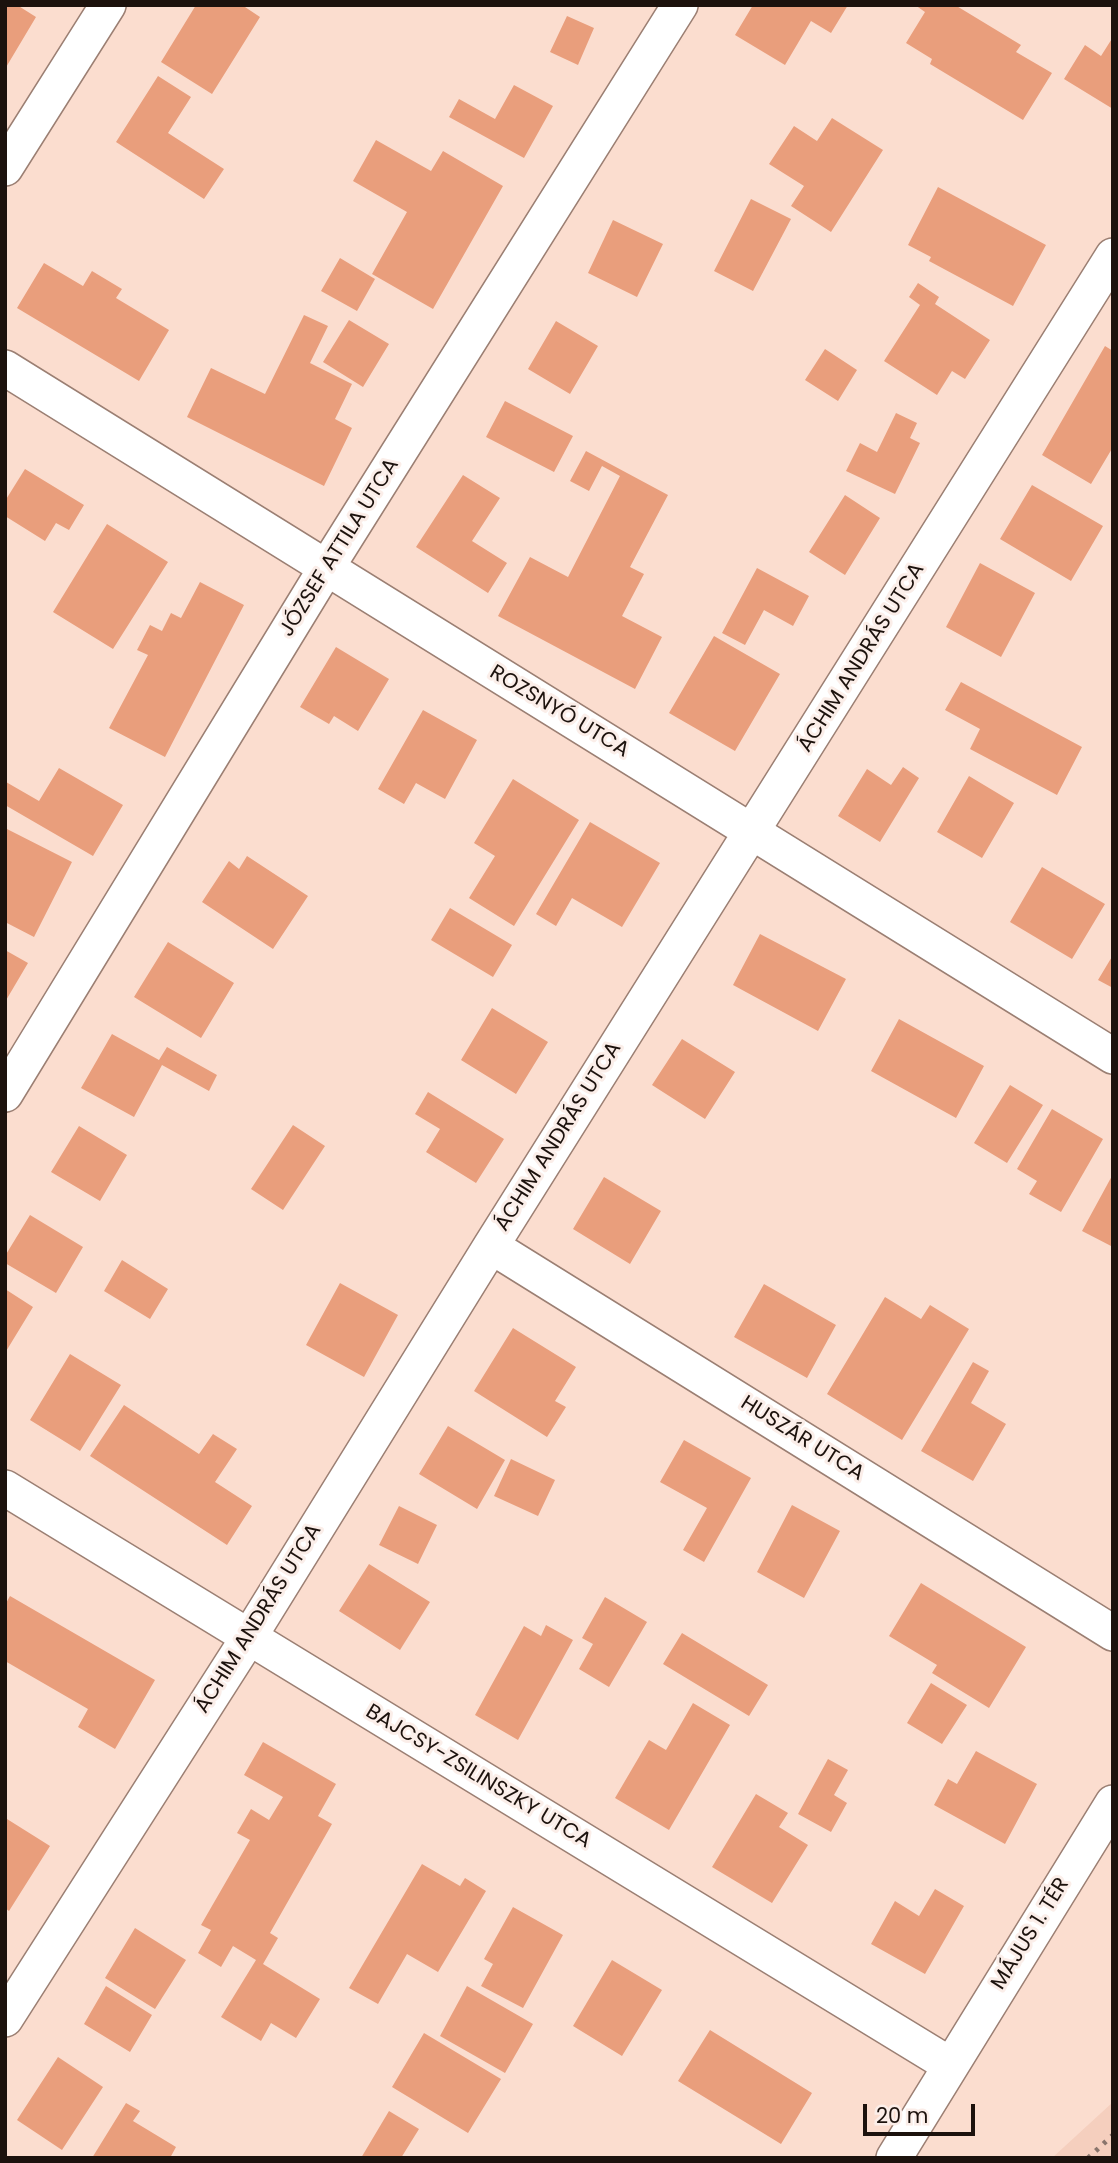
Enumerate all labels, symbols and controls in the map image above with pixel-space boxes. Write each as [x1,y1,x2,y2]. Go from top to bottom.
street label: JÓZSEF ATTILA UTCA [275,454,405,642]
street label: ÁCHIM ANDRÁS UTCA [793,559,931,757]
street label: ROZSNYÓ UTCA [485,661,633,763]
street label: ÁCHIM ANDRÁS UTCA [490,1038,628,1236]
street label: HUSZÁR UTCA [736,1391,868,1487]
street label: ÁCHIM ANDRÁS UTCA [190,1520,328,1718]
street label: BAJCSY-ZSILINSZKY UTCA [361,1700,595,1854]
street label: MÁJUS 1. TÉR [987,1873,1075,1995]
scale bar [866,2090,978,2134]
text: 20 m [876,2101,929,2130]

